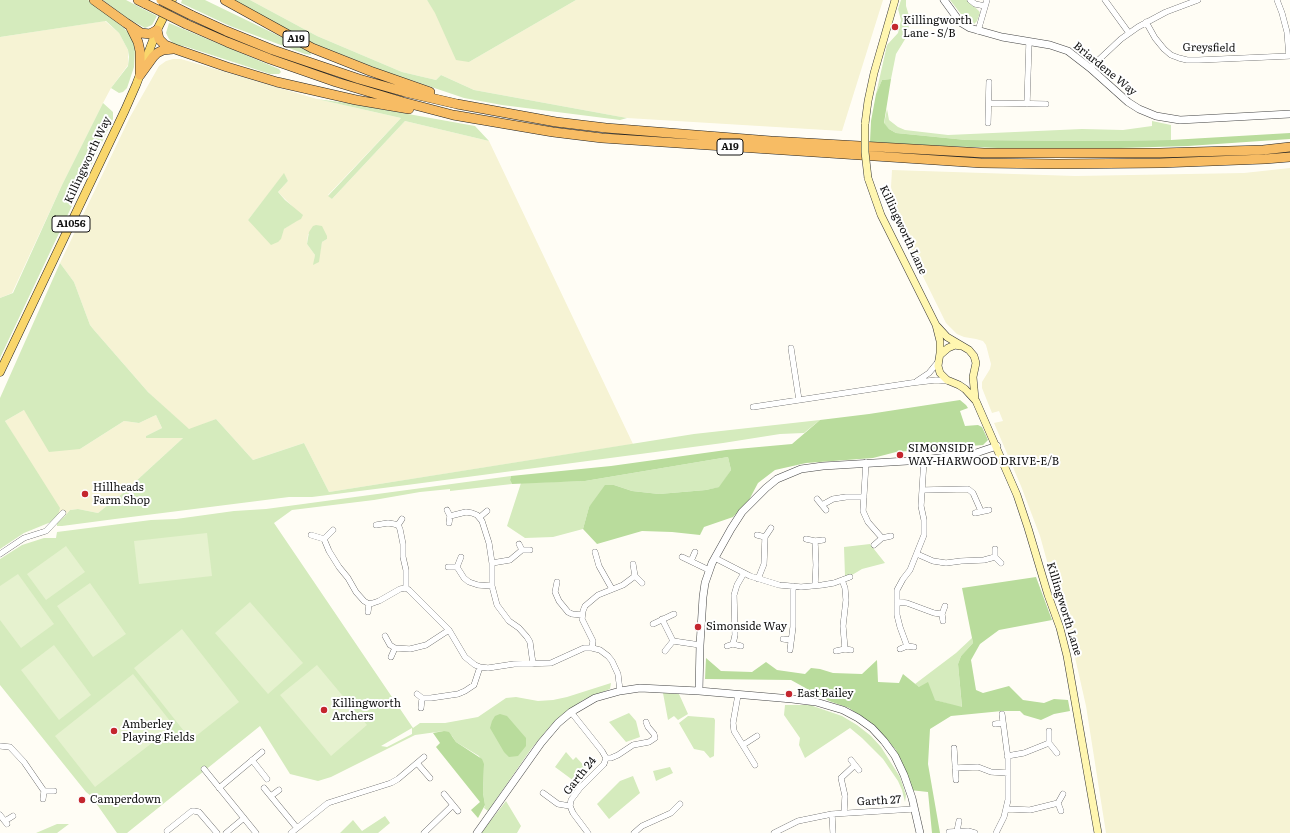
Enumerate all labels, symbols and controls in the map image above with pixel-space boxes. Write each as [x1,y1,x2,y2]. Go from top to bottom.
place label: Killingworth Lane - S/B [903,14,972,40]
marker: Killingworth Lane - S/B [890,22,900,32]
road number: A19 [283,31,309,47]
street label: Briardene Way [1071,39,1139,99]
street label: Greysfield [1182,41,1236,55]
street label: Killingworth Way [62,114,114,206]
road number: A19 [717,139,743,155]
street label: Killingworth Lane [877,183,929,277]
road number: A1056 [52,216,90,232]
place label: SIMONSIDE WAY-HARWOOD DRIVE-E/B [908,442,1059,468]
marker: SIMONSIDE WAY-HARWOOD DRIVE-E/B [895,450,905,460]
place label: Hillheads Farm Shop [93,481,150,507]
marker: Hillheads Farm Shop [80,489,90,499]
street label: Killingworth Lane [1044,561,1084,657]
place label: Simonside Way [706,620,787,634]
marker: Simonside Way [693,622,703,632]
place label: East Bailey [797,687,854,701]
marker: East Bailey [784,689,794,699]
place label: Killingworth Archers [332,697,401,723]
marker: Killingworth Archers [319,705,329,715]
place label: Amberley Playing Fields [122,718,194,744]
marker: Amberley Playing Fields [109,726,119,736]
street label: Garth 24 [561,754,599,798]
place label: Camperdown [90,793,161,807]
street label: Garth 27 [857,793,901,809]
marker: Camperdown [77,795,87,805]

